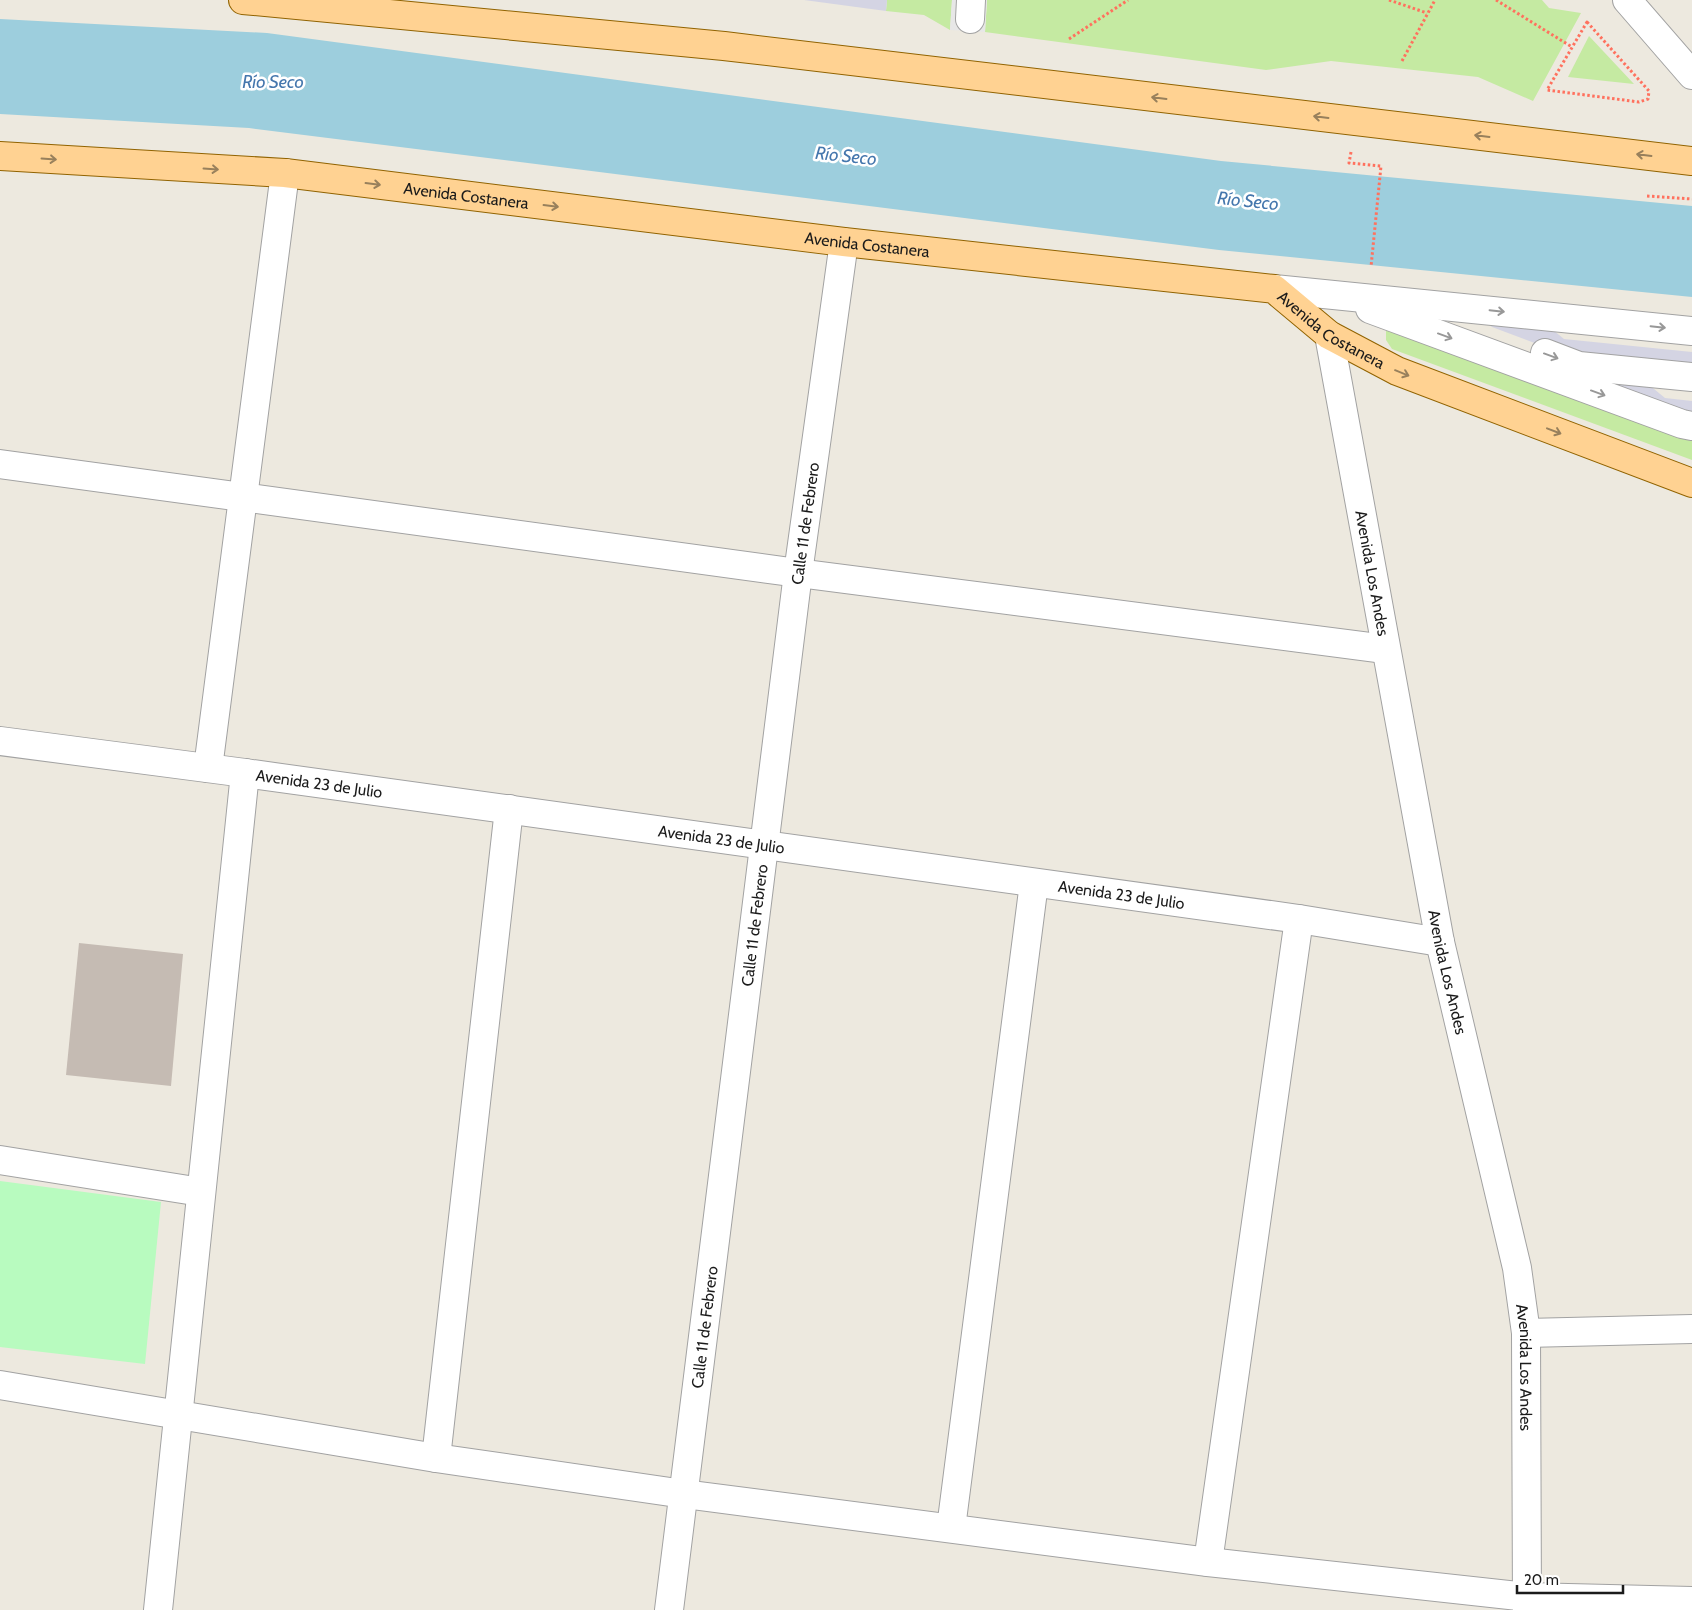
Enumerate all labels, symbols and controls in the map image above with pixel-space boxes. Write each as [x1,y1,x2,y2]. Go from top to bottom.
water label: Río Seco [242,71,304,93]
one-way arrow [1152,93,1168,103]
one-way arrow [1313,112,1329,122]
one-way arrow [1474,131,1490,141]
water label: Río Seco [814,142,878,170]
one-way arrow [1636,150,1652,160]
one-way arrow [40,154,56,163]
one-way arrow [203,164,219,173]
street label: Avenida Costanera [403,178,530,213]
one-way arrow [364,179,380,189]
water label: Río Seco [1216,187,1280,215]
one-way arrow [543,201,559,211]
street label: Avenida Costanera [804,228,931,261]
street label: Avenida Costanera [1274,287,1388,372]
one-way arrow [1488,307,1504,316]
one-way arrow [1650,322,1666,332]
one-way arrow [1437,332,1452,341]
one-way arrow [1543,352,1559,361]
one-way arrow [1394,369,1409,378]
one-way arrow [1589,389,1605,398]
one-way arrow [1545,427,1561,436]
street label: Calle 11 de Febrero [787,461,823,586]
street label: Avenida Los Andes [1352,509,1393,638]
street label: Avenida 23 de Julio [255,765,384,801]
street label: Avenida 23 de Julio [657,821,786,857]
street label: Calle 11 de Febrero [737,863,771,988]
street label: Avenida 23 de Julio [1057,876,1186,913]
street label: Avenida Los Andes [1425,908,1471,1037]
street label: Calle 11 de Febrero [687,1265,721,1389]
street label: Avenida Los Andes [1513,1303,1536,1431]
scale bar [1517,1562,1623,1594]
text: 20 m [1524,1571,1559,1589]

